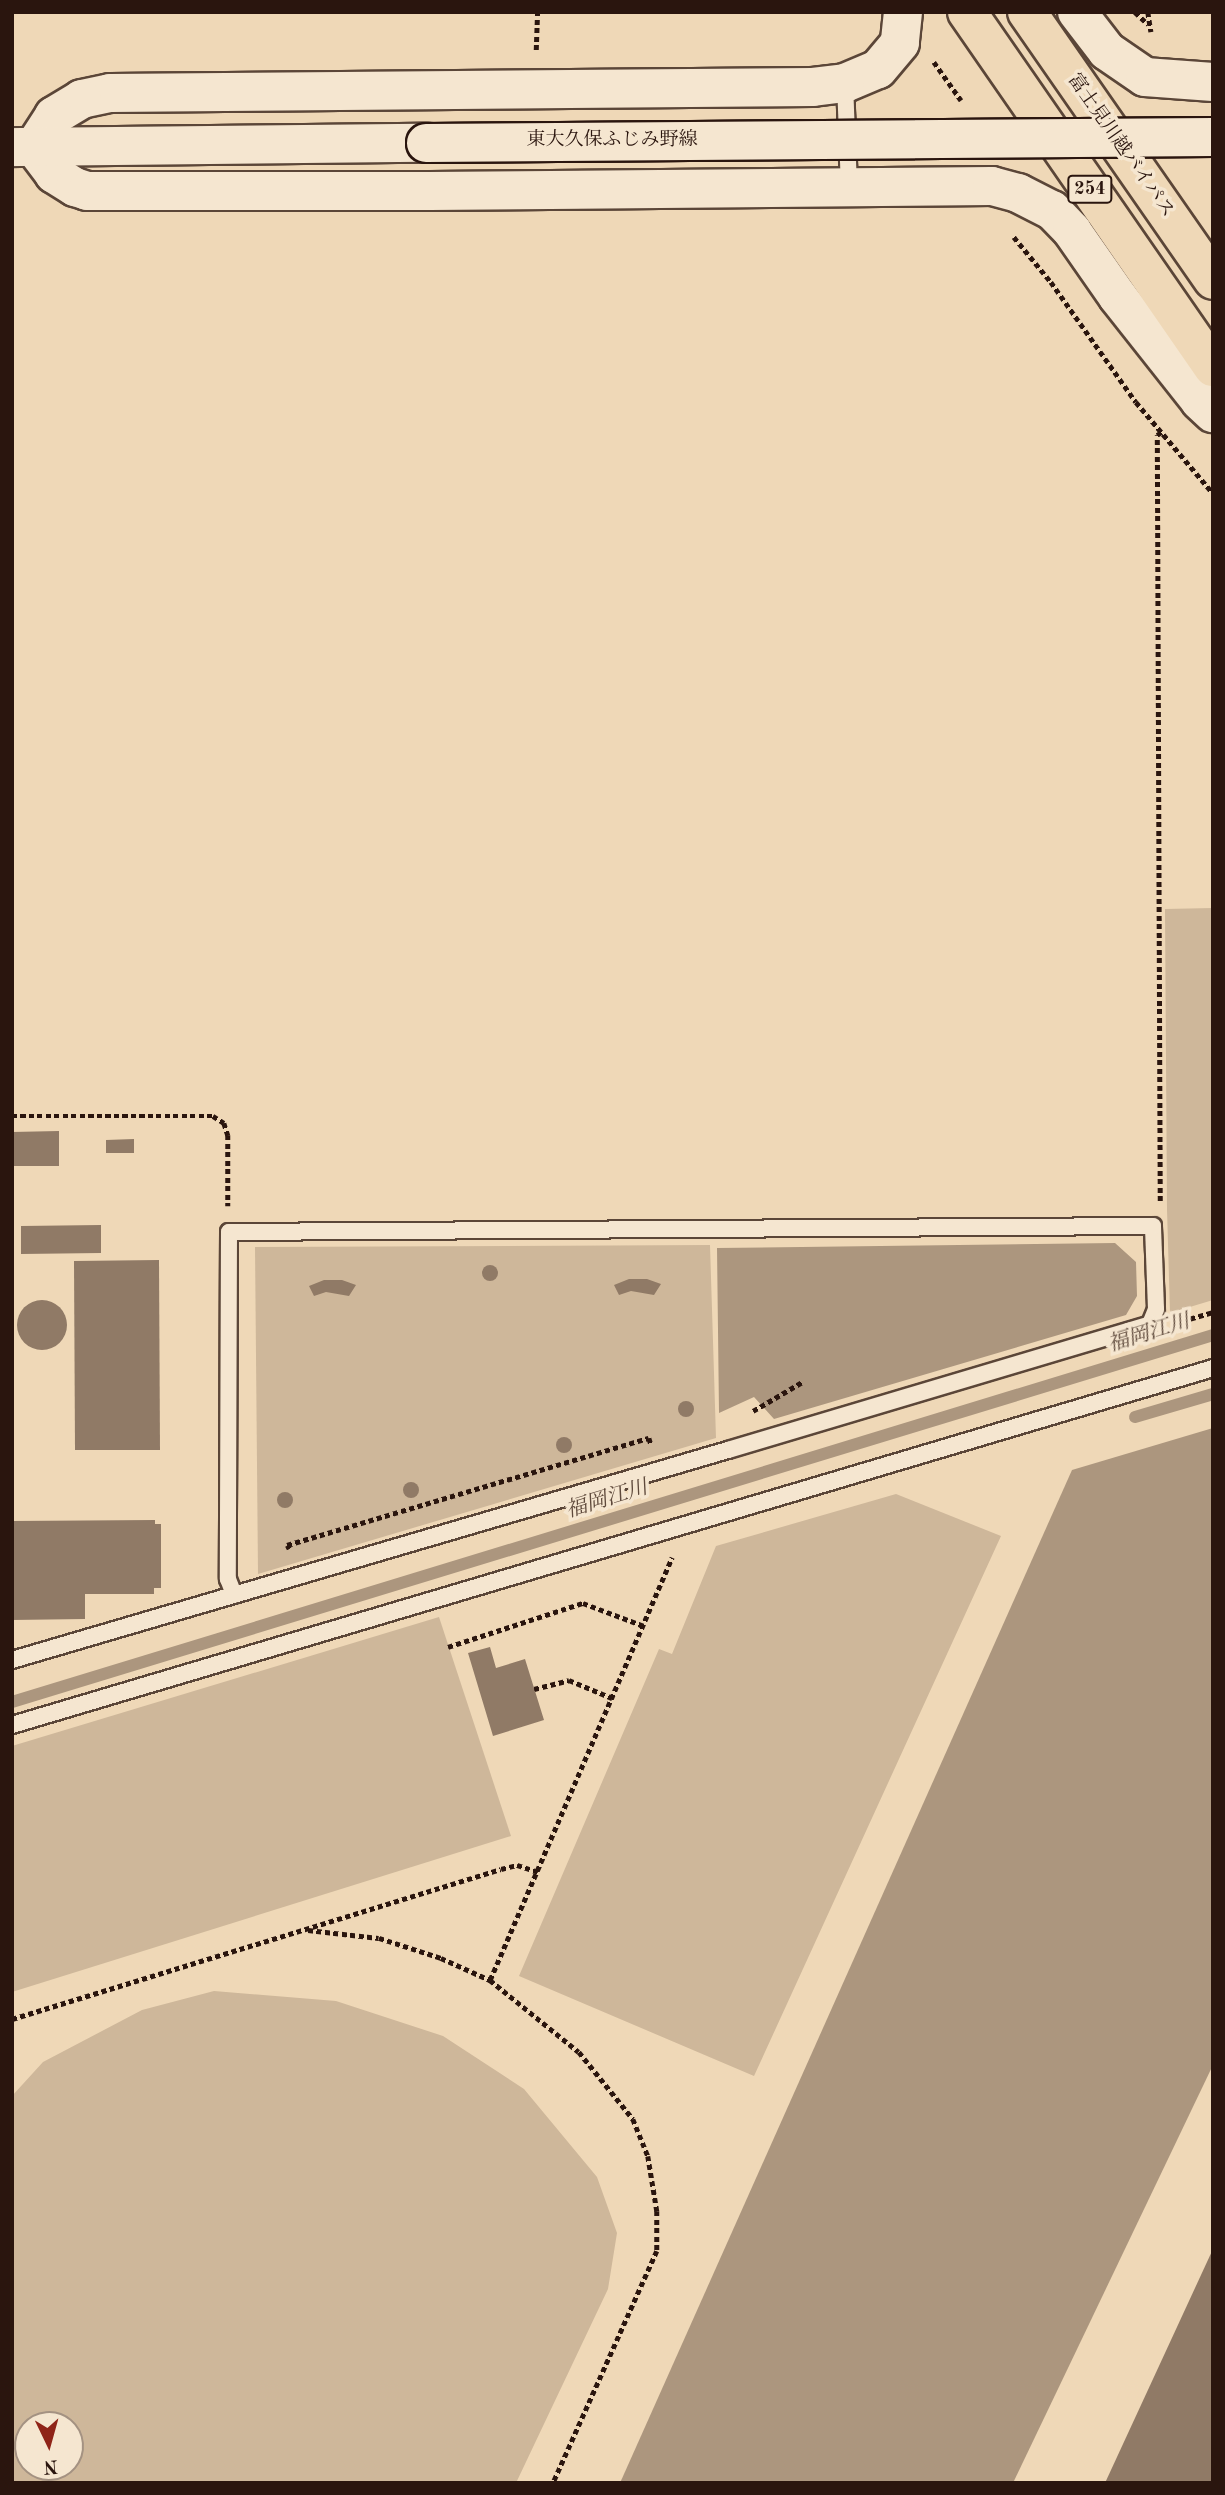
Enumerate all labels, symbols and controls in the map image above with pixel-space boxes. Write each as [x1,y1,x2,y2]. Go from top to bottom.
street label: 富士見川越バイパス [1062,69,1178,223]
street label: 東大久保ふじみ野線 [527,130,697,152]
road number: 254 [1067,174,1113,204]
water label: 福岡江川 [1105,1310,1193,1358]
water label: 福岡江川 [563,1476,651,1524]
north arrow [14,2411,84,2481]
text: N [43,2455,59,2476]

